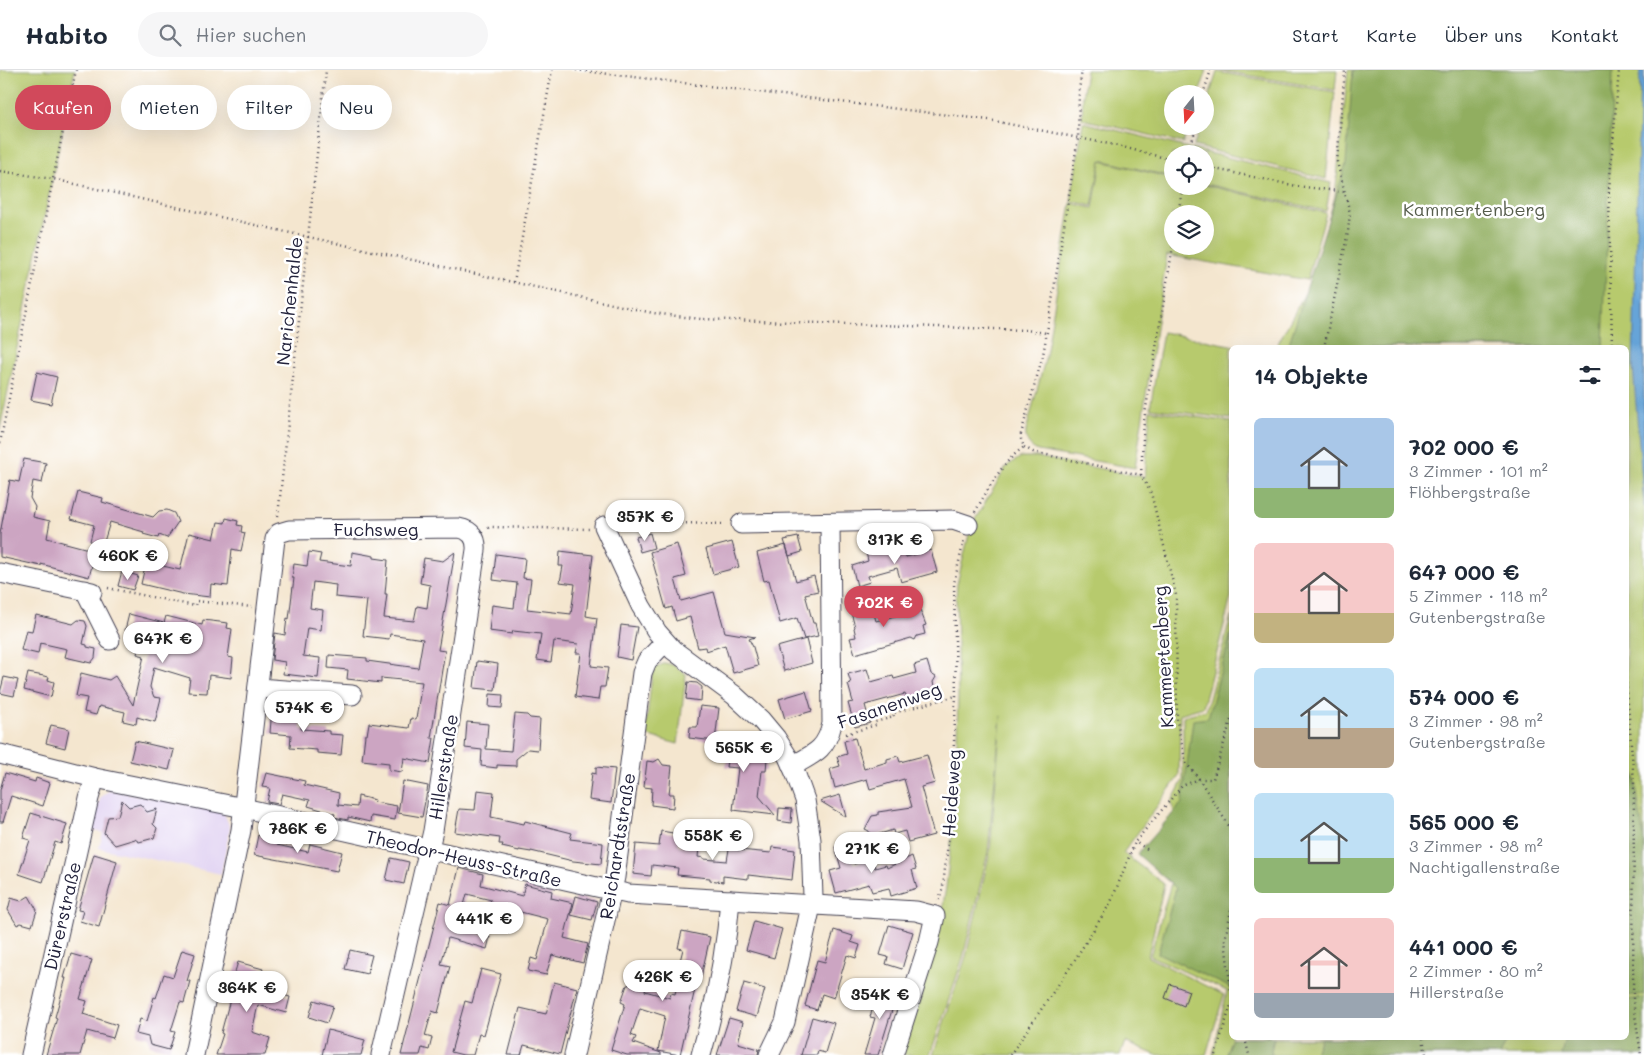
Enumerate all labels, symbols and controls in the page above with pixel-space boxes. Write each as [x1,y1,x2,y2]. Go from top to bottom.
search box [138,12,488,57]
text: Habito [25,19,108,50]
icon: search [156,21,184,49]
text: Hier suchen [196,22,306,47]
text: Start [1292,23,1339,47]
text: Karte [1367,23,1417,47]
text: Über uns [1445,23,1523,47]
text: Kontakt [1551,23,1619,47]
chip: Kaufen [15,85,111,130]
chip: Mieten [121,85,217,130]
chip: Filter [227,85,311,130]
chip: Neu [321,85,392,130]
north arrow [1164,85,1214,135]
map controls [1164,85,1214,255]
button: locate [1164,145,1214,195]
park label: Kammertenberg [1403,197,1545,221]
button: layers [1164,205,1214,255]
street label: Narichenhalde [270,235,308,367]
icon: filters [1576,361,1604,389]
text: 14 Objekte [1254,362,1368,389]
text: 702 000 € [1409,433,1519,460]
icon: home [1294,438,1354,498]
text: 3 Zimmer · 101 m² [1409,460,1548,481]
text: Flöhbergstraße [1409,481,1531,502]
pin: 357K € [604,500,686,542]
text: 357K € [616,505,674,526]
street label: Fuchsweg [334,517,418,541]
pin: 317K € [854,522,936,565]
text: 317K € [868,528,922,549]
pin: 460K € [87,538,169,581]
text: 460K € [98,544,158,565]
text: 647 000 € [1409,558,1519,585]
icon: home [1294,563,1354,623]
street label: Kammertenberg [1147,585,1179,729]
text: 5 Zimmer · 118 m² [1409,585,1548,606]
pin: 702K € [843,586,925,628]
text: 702K € [855,591,913,612]
text: Gutenbergstraße [1409,606,1546,627]
pin: 647K € [122,622,204,664]
text: 647K € [134,627,192,648]
street label: Fasanenweg [834,676,944,734]
text: 574 000 € [1409,683,1519,710]
icon: home [1294,688,1354,748]
pin: 574K € [263,690,345,733]
text: 574K € [275,696,333,717]
text: 3 Zimmer · 98 m² [1409,710,1543,731]
street label: Hillerstraße [423,712,463,822]
pin: 565K € [703,730,785,773]
text: Gutenbergstraße [1409,731,1546,752]
text: 565K € [715,736,773,757]
street label: Heideweg [936,748,966,838]
street label: Reichardtstraße [594,771,640,921]
text: 565 000 € [1409,808,1519,835]
pin: 786K € [257,812,339,854]
icon: home [1294,813,1354,873]
text: 786K € [269,817,327,838]
pin: 558K € [672,818,754,861]
street label: Theodor-Heuss-Straße [364,824,564,892]
text: 558K € [684,824,742,845]
pin: 271K € [831,832,913,874]
text: 3 Zimmer · 98 m² [1409,835,1543,856]
text: 271K € [845,837,899,858]
text: Nachtigallenstraße [1409,856,1560,877]
street label: Dürerstraße [38,859,86,973]
pin: 441K € [443,902,525,944]
text: 441K € [456,907,512,928]
text: 441 000 € [1409,933,1518,960]
icon: home [1294,938,1354,998]
pin: 426K € [622,960,704,1002]
text: 2 Zimmer · 80 m² [1409,960,1543,981]
text: 426K € [634,965,692,986]
pin: 364K € [206,970,288,1013]
text: 364K € [218,976,276,997]
pin: 354K € [839,978,921,1020]
text: Hillerstraße [1409,981,1504,1002]
text: 354K € [851,983,909,1004]

